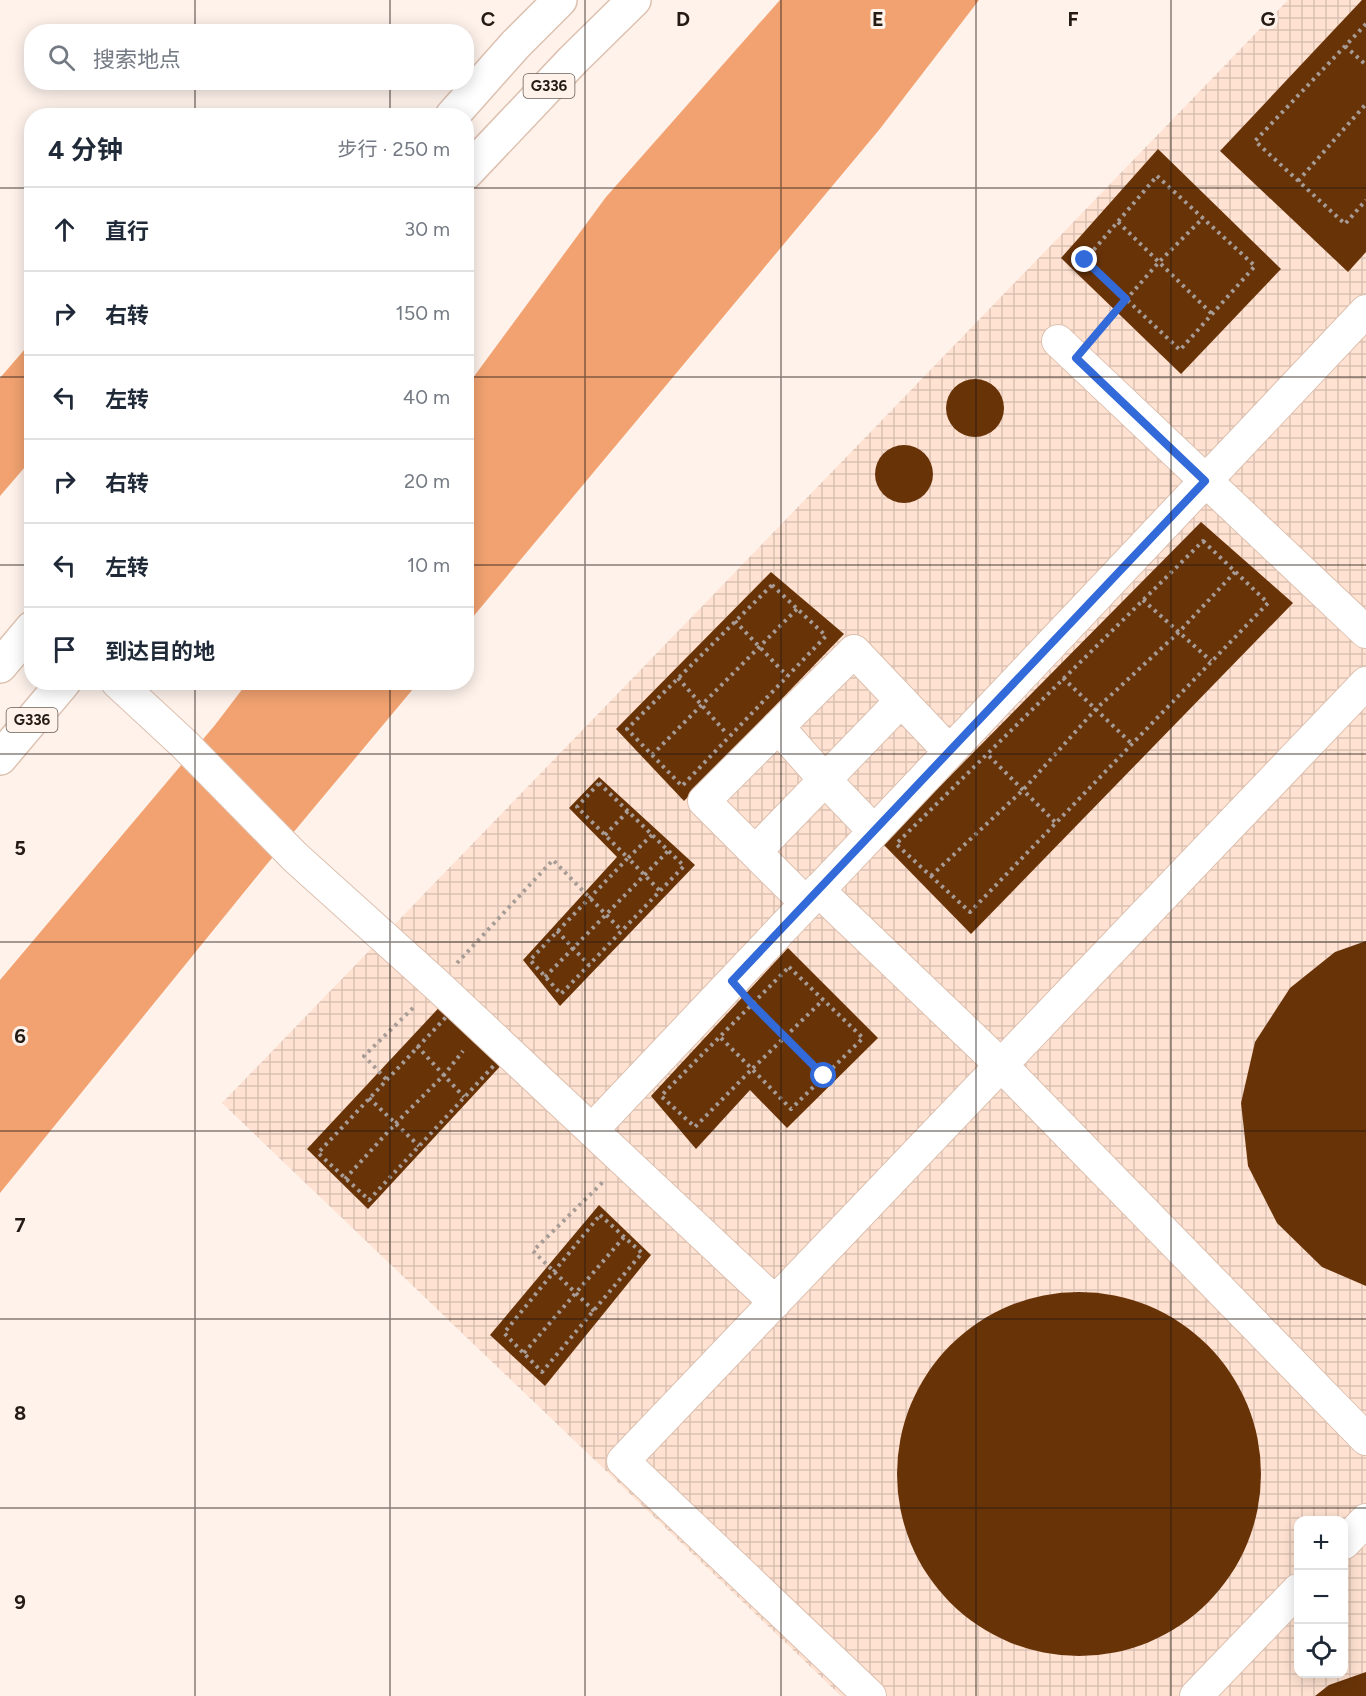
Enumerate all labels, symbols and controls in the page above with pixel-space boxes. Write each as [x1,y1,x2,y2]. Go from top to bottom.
text: C [481,7,495,31]
text: D [676,7,690,31]
text: E [872,7,884,31]
text: F [1067,7,1079,31]
text: G [1261,7,1276,31]
search box [24,24,474,90]
icon: search [45,41,78,74]
text: 搜索地点 [93,46,181,73]
road number: G336 [524,74,574,98]
text: 4 分钟 [48,134,123,166]
text: 步行 · 250 m [338,137,450,161]
icon: ahead [48,213,81,246]
text: 30 m [404,217,450,241]
text: 直行 [105,218,149,245]
route end [1071,246,1097,272]
icon: right [48,297,81,330]
text: 150 m [395,301,450,325]
text: 右转 [105,302,149,329]
icon: left [48,381,81,414]
text: 40 m [403,385,450,409]
text: 左转 [105,386,149,413]
icon: right [48,465,81,498]
text: 20 m [404,469,450,493]
text: 右转 [105,470,149,497]
icon: left [48,549,81,582]
text: 10 m [407,553,450,577]
text: 左转 [105,554,149,581]
icon: arrive [48,633,81,666]
text: 到达目的地 [105,638,215,665]
road number: G336 [6,708,57,732]
text: 5 [14,836,26,860]
text: 6 [14,1024,26,1048]
route start [810,1062,836,1088]
text: 7 [14,1213,26,1237]
text: 8 [14,1401,26,1425]
map controls [1294,1516,1348,1678]
button: + [1294,1516,1348,1570]
button: − [1294,1570,1348,1624]
text: 9 [14,1590,26,1614]
button: locate [1294,1624,1348,1678]

